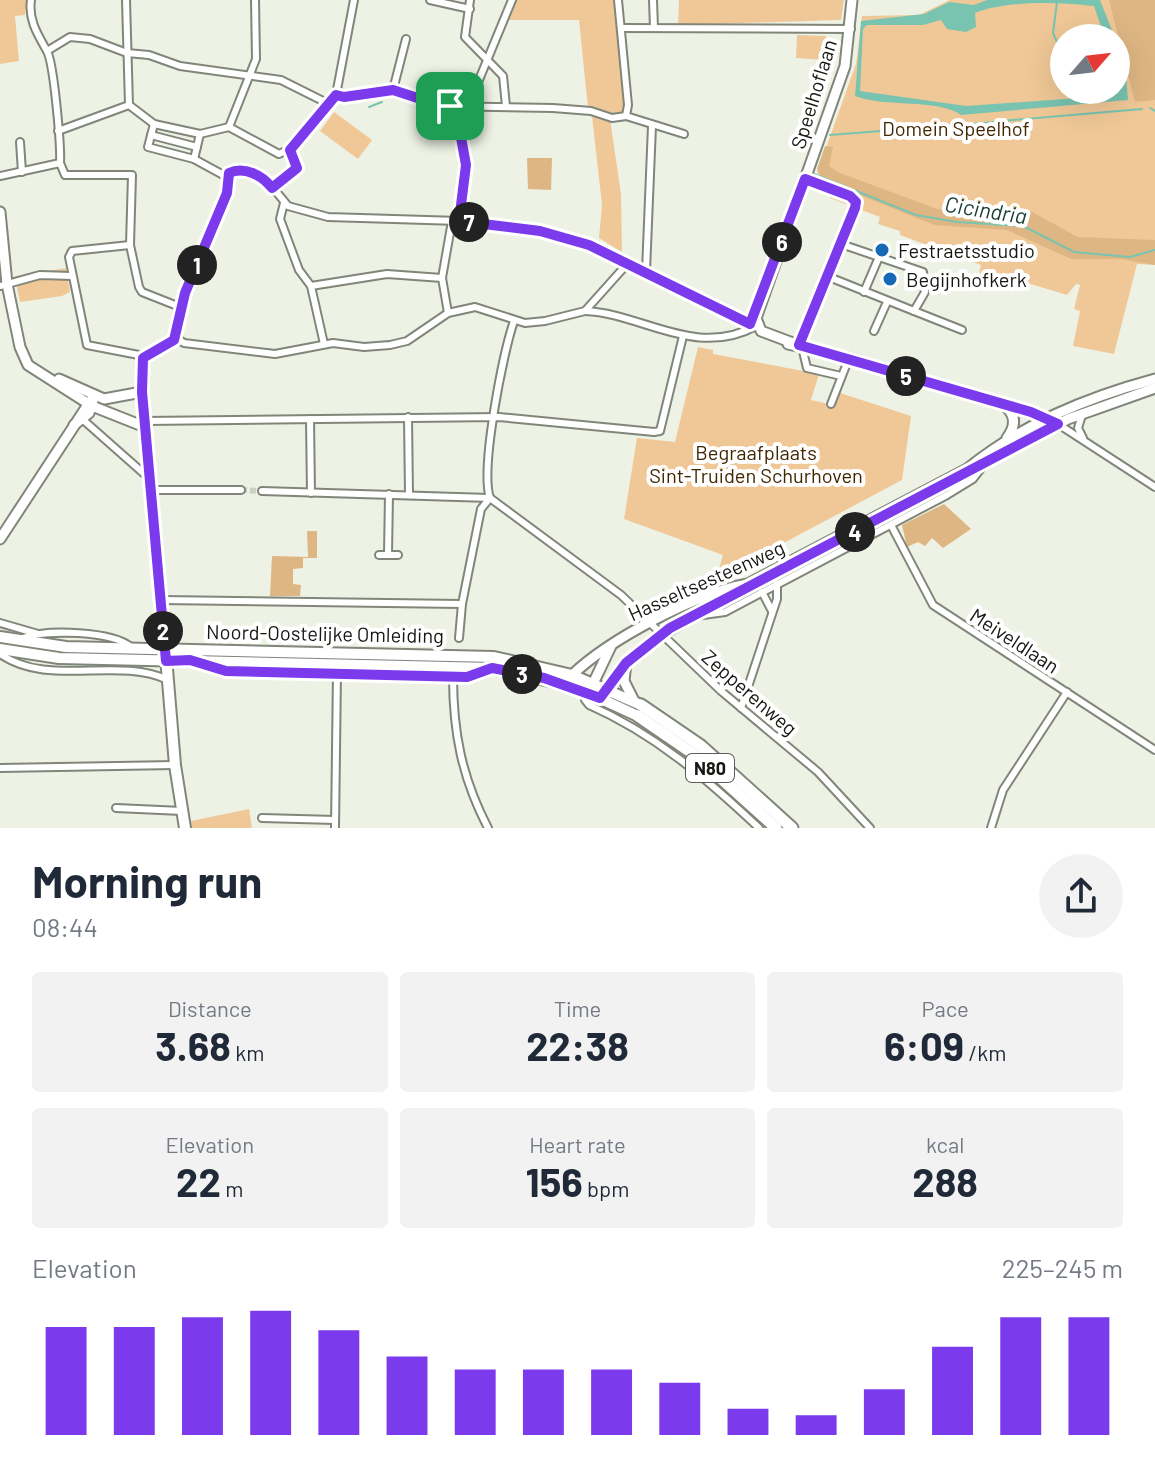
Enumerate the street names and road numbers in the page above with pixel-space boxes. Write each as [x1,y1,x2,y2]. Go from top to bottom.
street label: Speelhoflaan [785,36,841,152]
street label: Hasseltsesteenweg [624,535,788,625]
street label: Meiveldlaan [966,602,1064,678]
street label: Noord-Oostelijke Omleiding [206,619,444,647]
street label: Zepperenweg [698,644,802,740]
road number: N80 [686,754,734,782]

